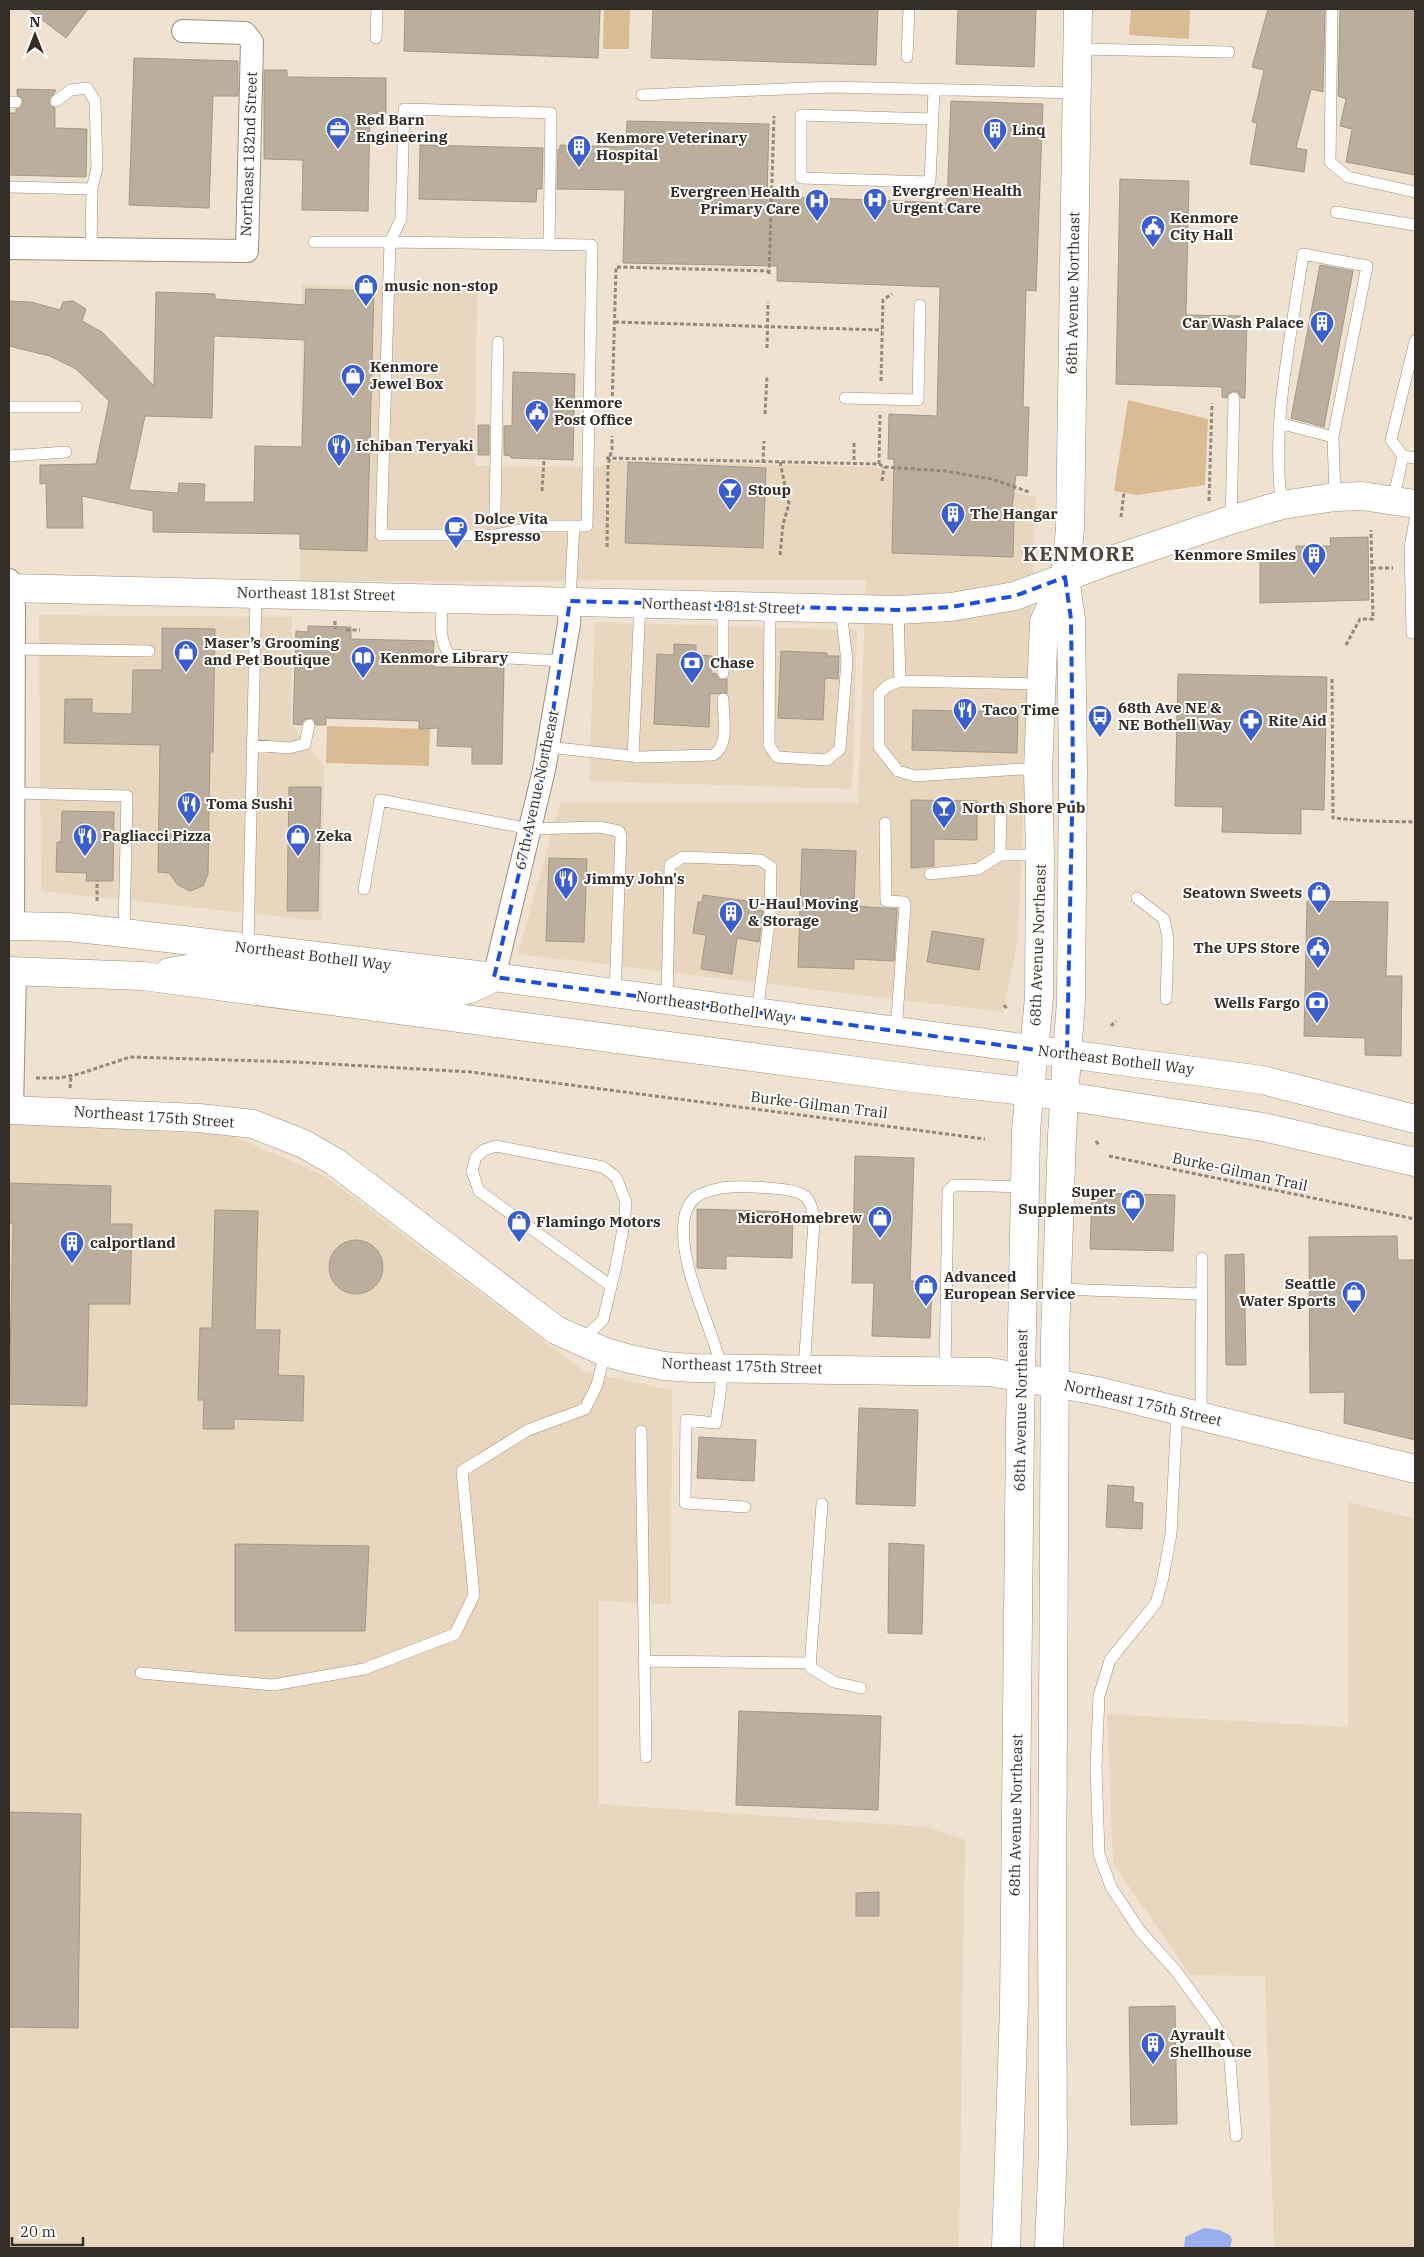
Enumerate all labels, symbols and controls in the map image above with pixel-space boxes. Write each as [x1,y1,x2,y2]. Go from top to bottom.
north arrow [10,10,60,60]
text: N [29,13,41,31]
street label: Northeast 182nd Street [236,71,261,237]
place label: Red Barn Engineering [356,110,448,146]
office icon: Red Barn Engineering [325,116,351,150]
building icon: Linq [982,117,1008,151]
place label: Linq [1012,120,1046,139]
place label: Kenmore Veterinary Hospital [596,128,748,164]
building icon: Kenmore Veterinary Hospital [566,134,592,168]
place label: Evergreen Health Urgent Care [892,181,1022,217]
place label: Evergreen Health Primary Care [670,182,800,218]
hospital icon: Evergreen Health Urgent Care [862,187,888,221]
hospital icon: Evergreen Health Primary Care [804,188,830,222]
place label: Kenmore City Hall [1170,208,1239,244]
street label: 68th Avenue Northeast [1062,211,1083,375]
public building icon: Kenmore City Hall [1140,214,1166,248]
shop icon: music non-stop [353,273,379,307]
place label: music non-stop [384,276,498,295]
building icon: Car Wash Palace [1309,310,1335,344]
place label: Car Wash Palace [1182,313,1304,332]
place label: Kenmore Jewel Box [370,357,443,393]
shop icon: Kenmore Jewel Box [340,363,366,397]
place label: Kenmore Post Office [554,393,633,429]
public building icon: Kenmore Post Office [524,399,550,433]
restaurant icon: Ichiban Teryaki [326,433,352,467]
place label: Ichiban Teryaki [356,436,474,455]
bar icon: Stoup [717,477,743,511]
place label: Stoup [748,480,791,499]
building icon: The Hangar [940,501,966,535]
place label: The Hangar [970,504,1058,523]
place label: Dolce Vita Espresso [474,509,549,545]
cafe icon: Dolce Vita Espresso [443,515,469,549]
district label: KENMORE [1023,540,1135,567]
building icon: Kenmore Smiles [1301,542,1327,576]
place label: Kenmore Smiles [1174,545,1296,564]
street label: Northeast 181st Street [236,583,396,604]
street label: Northeast 181st Street [641,593,801,618]
place label: Maser’s Grooming and Pet Boutique [204,633,340,669]
shop icon: Maser’s Grooming and Pet Boutique [173,639,199,673]
library icon: Kenmore Library [350,645,376,679]
place label: Kenmore Library [380,648,509,667]
bank icon: Chase [679,650,705,684]
place label: Chase [710,653,754,672]
restaurant icon: Taco Time [952,697,978,731]
place label: 68th Ave NE & NE Bothell Way [1118,698,1232,734]
place label: Taco Time [982,700,1060,719]
bus stop icon: 68th Ave NE & NE Bothell Way [1087,704,1113,738]
street label: 67th Avenue Northeast [510,708,563,871]
pharmacy icon: Rite Aid [1238,708,1264,742]
place label: Rite Aid [1268,711,1327,730]
restaurant icon: Toma Sushi [176,791,202,825]
place label: Toma Sushi [206,794,293,813]
bar icon: North Shore Pub [931,795,957,829]
place label: North Shore Pub [962,798,1085,817]
restaurant icon: Pagliacci Pizza [72,823,98,857]
shop icon: Zeka [285,823,311,857]
place label: Pagliacci Pizza [102,826,212,845]
place label: Zeka [316,826,353,845]
street label: 68th Avenue Northeast [1025,863,1050,1027]
restaurant icon: Jimmy John's [553,866,579,900]
place label: Jimmy John's [584,869,685,888]
shop icon: Seatown Sweets [1306,880,1332,914]
place label: Seatown Sweets [1183,883,1302,902]
place label: U-Haul Moving & Storage [748,894,859,930]
building icon: U-Haul Moving & Storage [718,900,744,934]
public building icon: The UPS Store [1305,935,1331,969]
street label: Northeast Bothell Way [234,936,392,975]
place label: The UPS Store [1193,938,1300,957]
street label: Northeast Bothell Way [635,986,793,1027]
bank icon: Wells Fargo [1304,990,1330,1024]
place label: Wells Fargo [1214,993,1300,1012]
street label: Northeast Bothell Way [1037,1040,1195,1079]
street label: Burke-Gilman Trail [749,1087,889,1122]
street label: Northeast 175th Street [73,1101,235,1132]
street label: Burke-Gilman Trail [1171,1148,1310,1195]
place label: Super Supplements [1018,1182,1117,1218]
shop icon: Super Supplements [1120,1188,1146,1222]
shop icon: MicroHomebrew [867,1205,893,1239]
place label: MicroHomebrew [737,1208,862,1227]
shop icon: Flamingo Motors [506,1209,532,1243]
place label: Flamingo Motors [536,1212,661,1231]
building icon: calportland [59,1230,85,1264]
place label: calportland [90,1233,176,1252]
place label: Advanced European Service [944,1267,1076,1303]
shop icon: Advanced European Service [913,1273,939,1307]
place label: Seattle Water Sports [1239,1274,1336,1310]
shop icon: Seattle Water Sports [1341,1280,1367,1314]
street label: 68th Avenue Northeast [1010,1328,1031,1492]
street label: Northeast 175th Street [661,1353,823,1378]
street label: Northeast 175th Street [1062,1375,1224,1430]
street label: 68th Avenue Northeast [1005,1733,1026,1897]
place label: Ayrault Shellhouse [1170,2025,1252,2061]
building icon: Ayrault Shellhouse [1140,2031,1166,2065]
scale bar [12,2214,84,2246]
text: 20 m [20,2222,56,2241]

